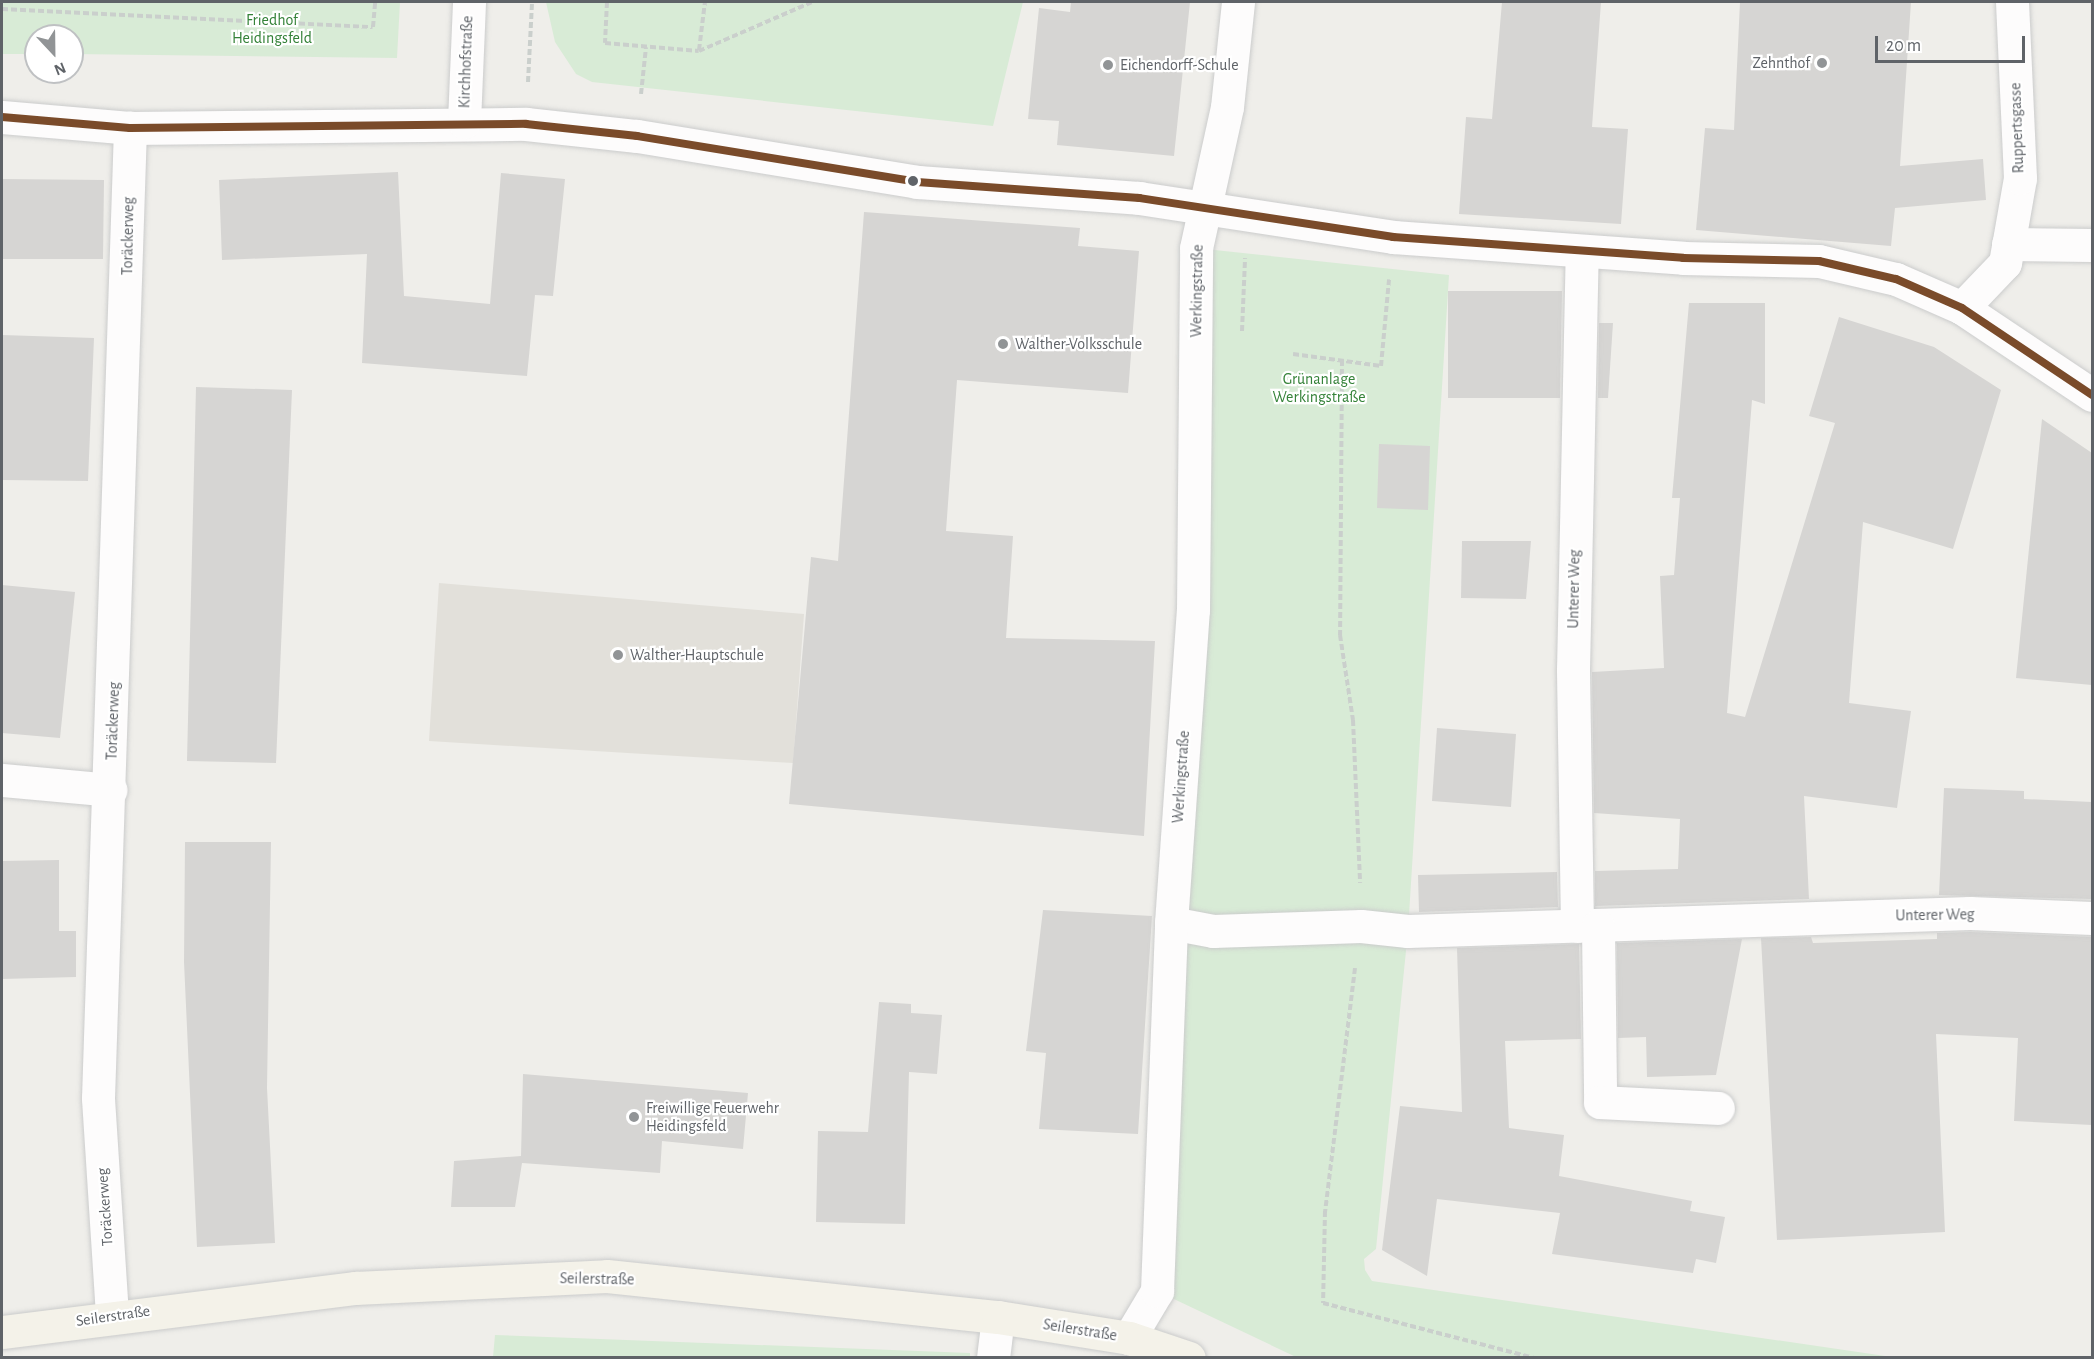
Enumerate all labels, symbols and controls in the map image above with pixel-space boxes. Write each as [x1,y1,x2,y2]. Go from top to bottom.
park label: Friedhof Heidingsfeld [232,10,312,48]
street label: Kirchhofstraße [455,15,477,109]
north arrow [24,24,84,84]
scale bar [1878,24,2028,62]
text: 20 m [1886,37,1921,55]
place label: Zehnthof [1752,53,1810,73]
place label: Eichendorff-Schule [1120,55,1239,75]
marker: Zehnthof [1815,56,1829,70]
marker: Eichendorff-Schule [1101,58,1115,72]
text: N [52,59,68,78]
street label: Ruppertsgasse [2006,82,2028,174]
unlabelled marker [907,175,919,187]
street label: Toräckerweg [118,197,138,275]
street label: Werkingstraße [1187,244,1207,338]
place label: Walther-Volksschule [1015,334,1142,354]
marker: Walther-Volksschule [996,337,1010,351]
park label: Grünanlage Werkingstraße [1272,369,1366,407]
street label: Unterer Weg [1564,549,1584,629]
place label: Walther-Hauptschule [630,645,764,665]
marker: Walther-Hauptschule [611,648,625,662]
street label: Toräckerweg [102,682,124,760]
street label: Werkingstraße [1168,730,1194,824]
street label: Unterer Weg [1895,905,1975,925]
place label: Freiwillige Feuerwehr Heidingsfeld [646,1098,779,1136]
marker: Freiwillige Feuerwehr Heidingsfeld [627,1110,641,1124]
street label: Toräckerweg [93,1167,117,1247]
street label: Seilerstraße [560,1269,634,1289]
street label: Seilerstraße [75,1301,151,1331]
street label: Seilerstraße [1042,1315,1118,1345]

